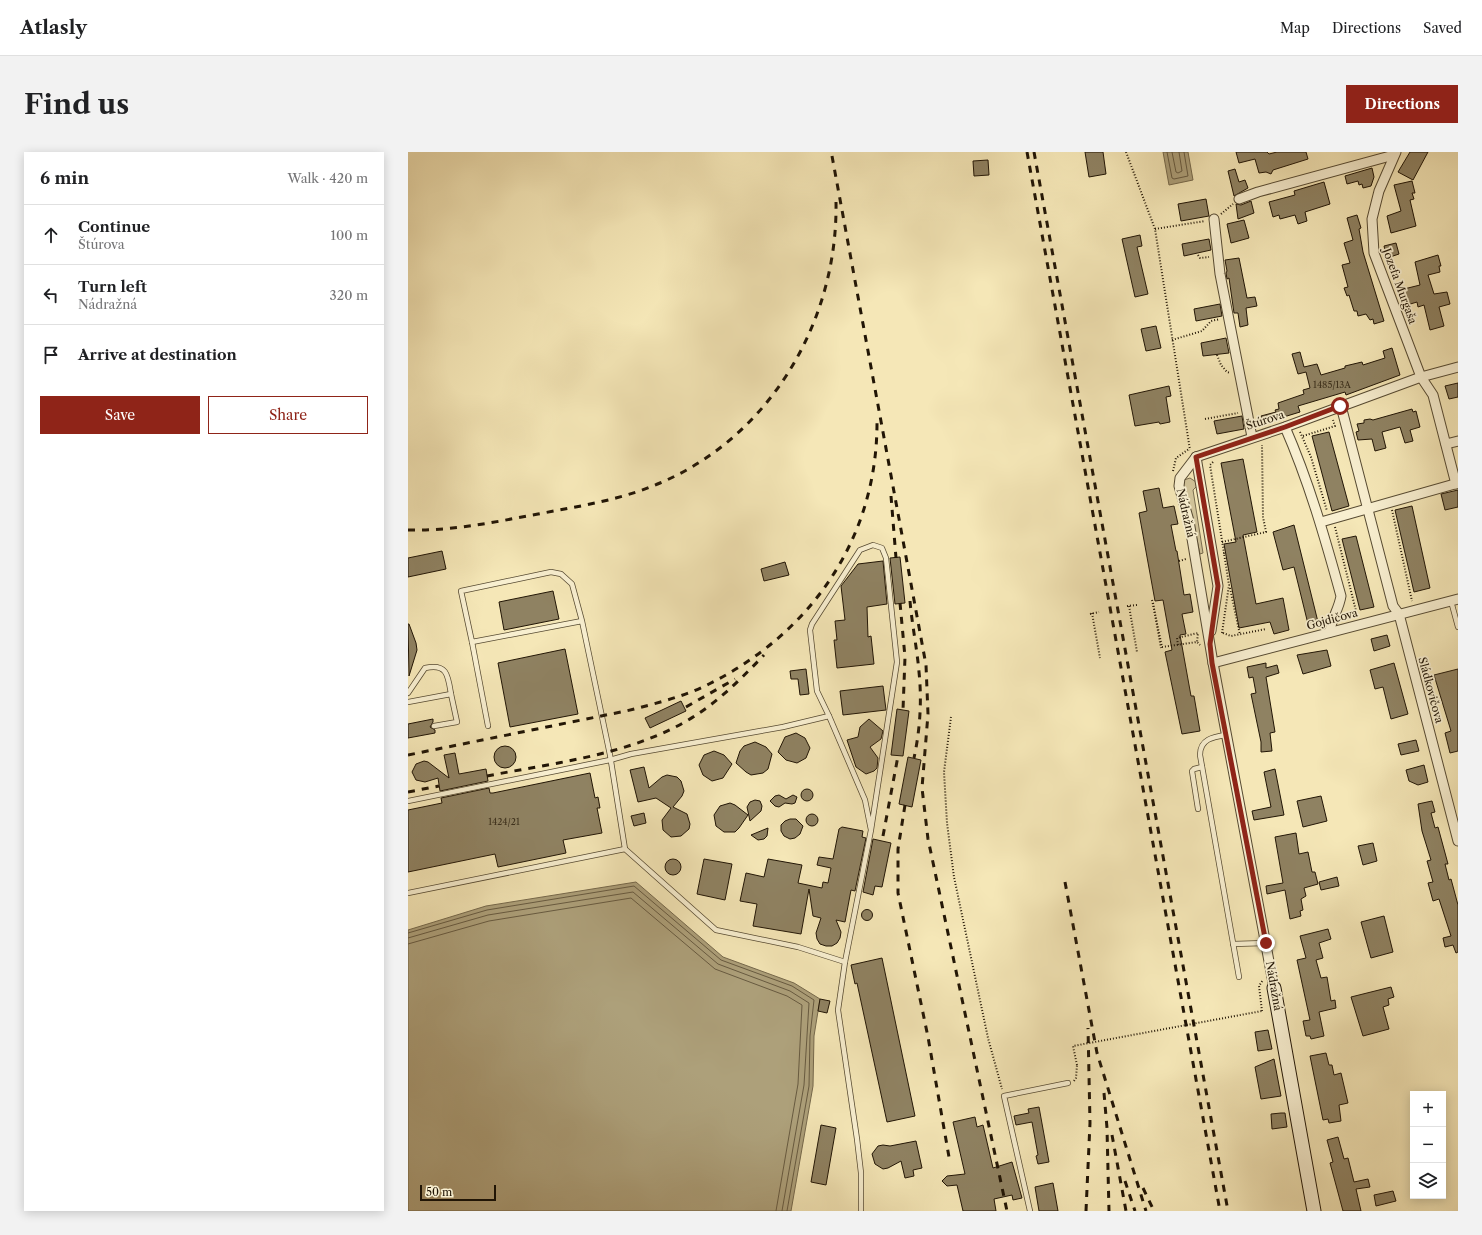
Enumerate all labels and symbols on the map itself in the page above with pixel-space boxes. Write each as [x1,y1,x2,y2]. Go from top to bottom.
street label: Jozefa Murgaša [1379,244,1420,326]
house number: 1485/13A [1313,379,1351,390]
route start [1331,397,1349,415]
street label: Štúrova [1244,406,1286,433]
street label: Nádražná [1174,487,1198,539]
street label: Gojdičova [1305,605,1359,633]
street label: Sládkovičova [1415,655,1447,725]
house number: 1424/21 [488,816,520,827]
route end [1257,934,1275,952]
street label: Nádražná [1263,960,1285,1012]
scale bar [420,1183,496,1202]

